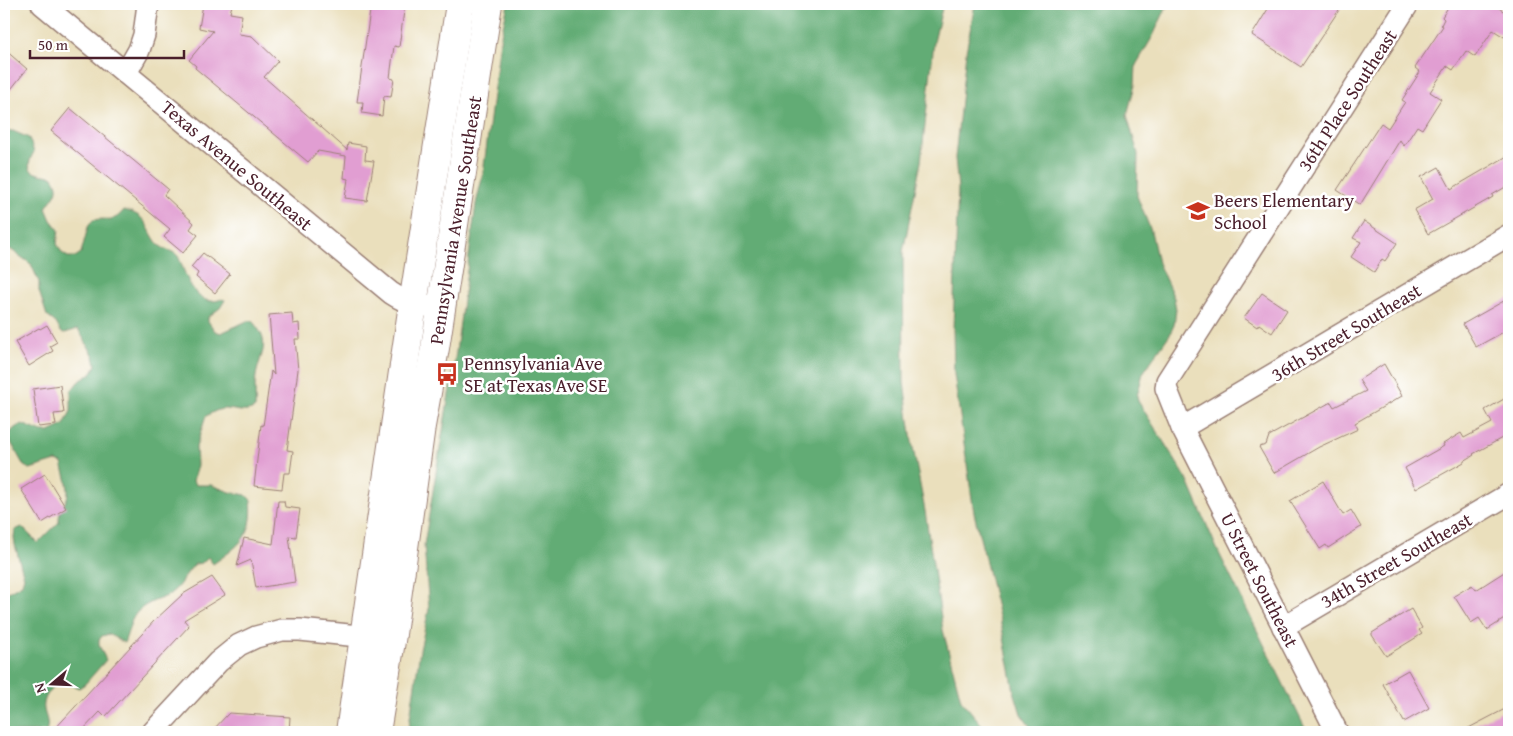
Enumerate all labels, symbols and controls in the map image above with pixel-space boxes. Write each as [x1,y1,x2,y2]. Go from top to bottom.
street label: 36th Place Southeast [1290,23,1404,177]
scale bar [30,28,184,60]
text: 50 m [38,34,69,55]
street label: Texas Avenue Southeast [155,93,319,237]
street label: Pennsylvania Avenue Southeast [422,93,489,346]
place label: Beers Elementary School [1214,186,1355,236]
school or university icon: Beers Elementary School [1185,198,1211,224]
street label: 36th Street Southeast [1266,276,1427,388]
place label: Pennsylvania Ave SE at Texas Ave SE [464,349,608,399]
bus stop icon: Pennsylvania Ave SE at Texas Ave SE [434,361,460,387]
street label: 34th Street Southeast [1315,505,1477,615]
street label: U Street Southeast [1214,508,1306,652]
north arrow [28,658,78,708]
text: N [29,680,51,696]

